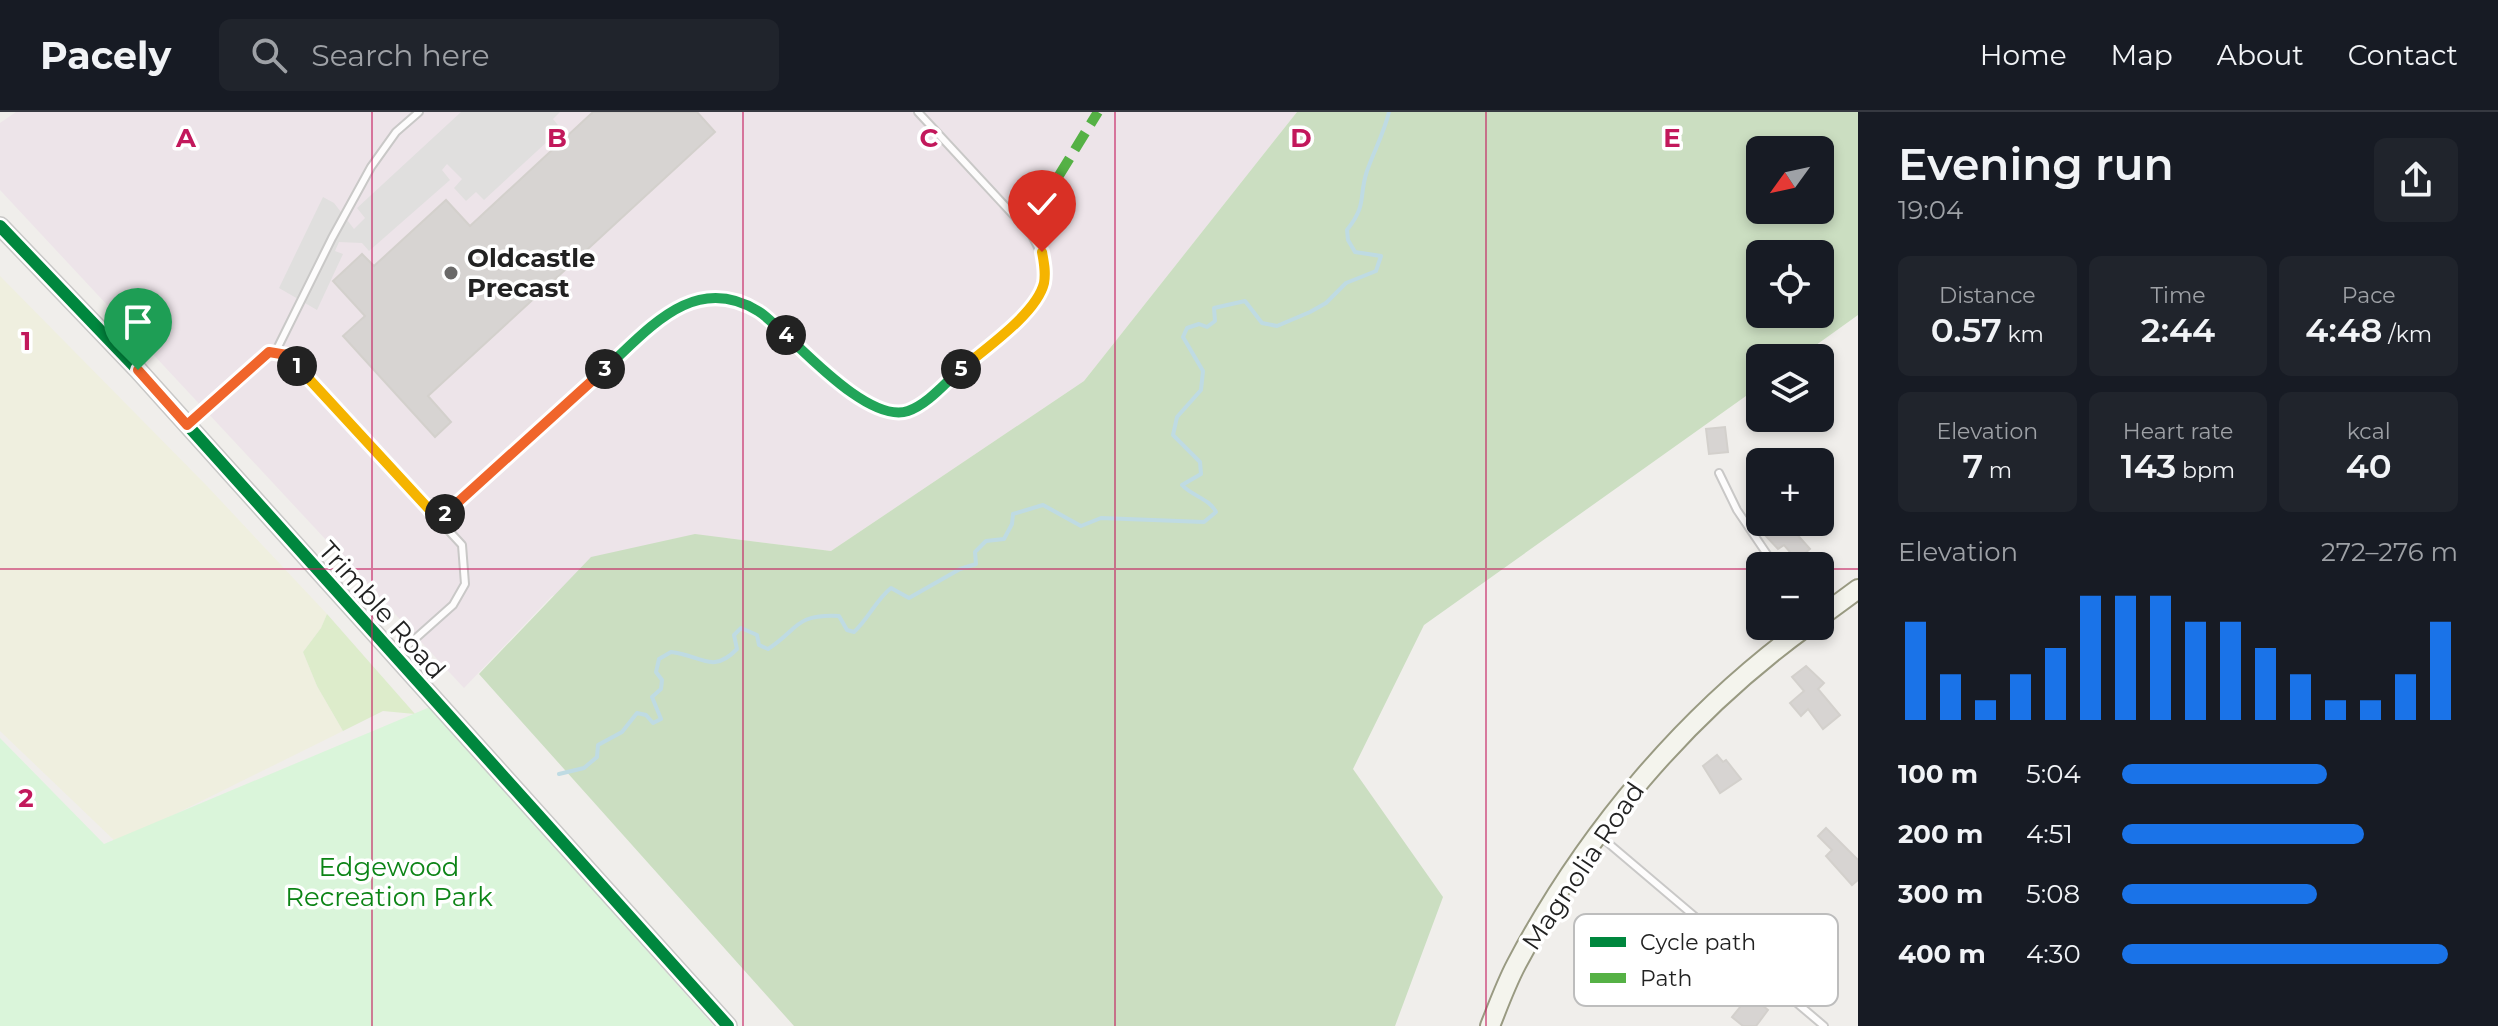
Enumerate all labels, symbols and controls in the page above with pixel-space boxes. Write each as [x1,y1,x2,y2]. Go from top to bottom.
search box [219,19,779,91]
text: Pacely [40,32,171,79]
icon: search [247,33,291,77]
text: Search here [311,37,490,74]
text: Home [1980,38,2067,72]
text: Map [2111,38,2173,72]
text: About [2217,38,2304,72]
text: Contact [2348,38,2458,72]
text: A [175,122,197,154]
text: B [547,122,567,154]
text: C [920,122,939,154]
text: D [1290,122,1312,154]
text: E [1663,122,1681,154]
north arrow [1746,136,1834,224]
map controls [1746,136,1834,640]
text: Evening run [1898,137,2174,191]
button: share [2374,138,2458,222]
pin [1008,170,1076,252]
icon: check [1020,182,1064,226]
text: 19:04 [1898,194,1963,226]
button: locate [1746,240,1834,328]
place label: Oldcastle Precast [467,242,596,304]
marker: Oldcastle Precast [442,264,460,282]
text: Distance [1939,282,2036,309]
text: Time [2150,282,2206,309]
text: Pace [2342,282,2396,309]
pin [104,288,172,370]
icon: arrive [116,300,160,344]
text: 0.57 [1931,309,2002,351]
text: 2:44 [2141,309,2215,351]
text: 4:48 [2305,309,2382,351]
pin: 4 [766,315,806,355]
text: 4 [778,321,794,348]
text: km [2002,321,2044,348]
text: /km [2382,321,2432,348]
text: 1 [21,325,31,357]
button: layers [1746,344,1834,432]
pin: 1 [277,346,317,386]
pin: 3 [585,349,625,389]
pin: 5 [941,349,981,389]
text: 1 [293,352,301,379]
text: 3 [598,355,612,382]
text: 5 [954,355,968,382]
text: Elevation [1936,418,2038,445]
text: Heart rate [2123,418,2233,445]
text: kcal [2347,418,2391,445]
text: 7 [1962,445,1983,487]
text: 143 [2121,445,2176,487]
text: 40 [2346,445,2392,487]
button: + [1746,448,1834,536]
text: m [1983,457,2012,484]
text: bpm [2176,457,2235,484]
pin: 2 [425,494,465,534]
text: 2 [439,500,451,527]
street label: Trimble Road [312,534,452,686]
text: Elevation [1898,536,2018,568]
text: 272–276 m [2321,536,2458,568]
button: − [1746,552,1834,640]
text: 100 m [1898,758,1978,790]
text: 5:04 [2026,758,2081,790]
street label: Magnolia Road [1515,776,1651,956]
text: 2 [18,782,34,814]
text: 200 m [1898,818,1983,850]
text: 4:51 [2026,818,2073,850]
park label: Edgewood Recreation Park [285,851,493,913]
text: 300 m [1898,878,1983,910]
text: 5:08 [2026,878,2080,910]
legend [1574,914,1838,1006]
text: Cycle path [1640,929,1756,956]
text: 400 m [1898,938,1986,970]
text: 4:30 [2026,938,2081,970]
text: Path [1640,965,1692,992]

